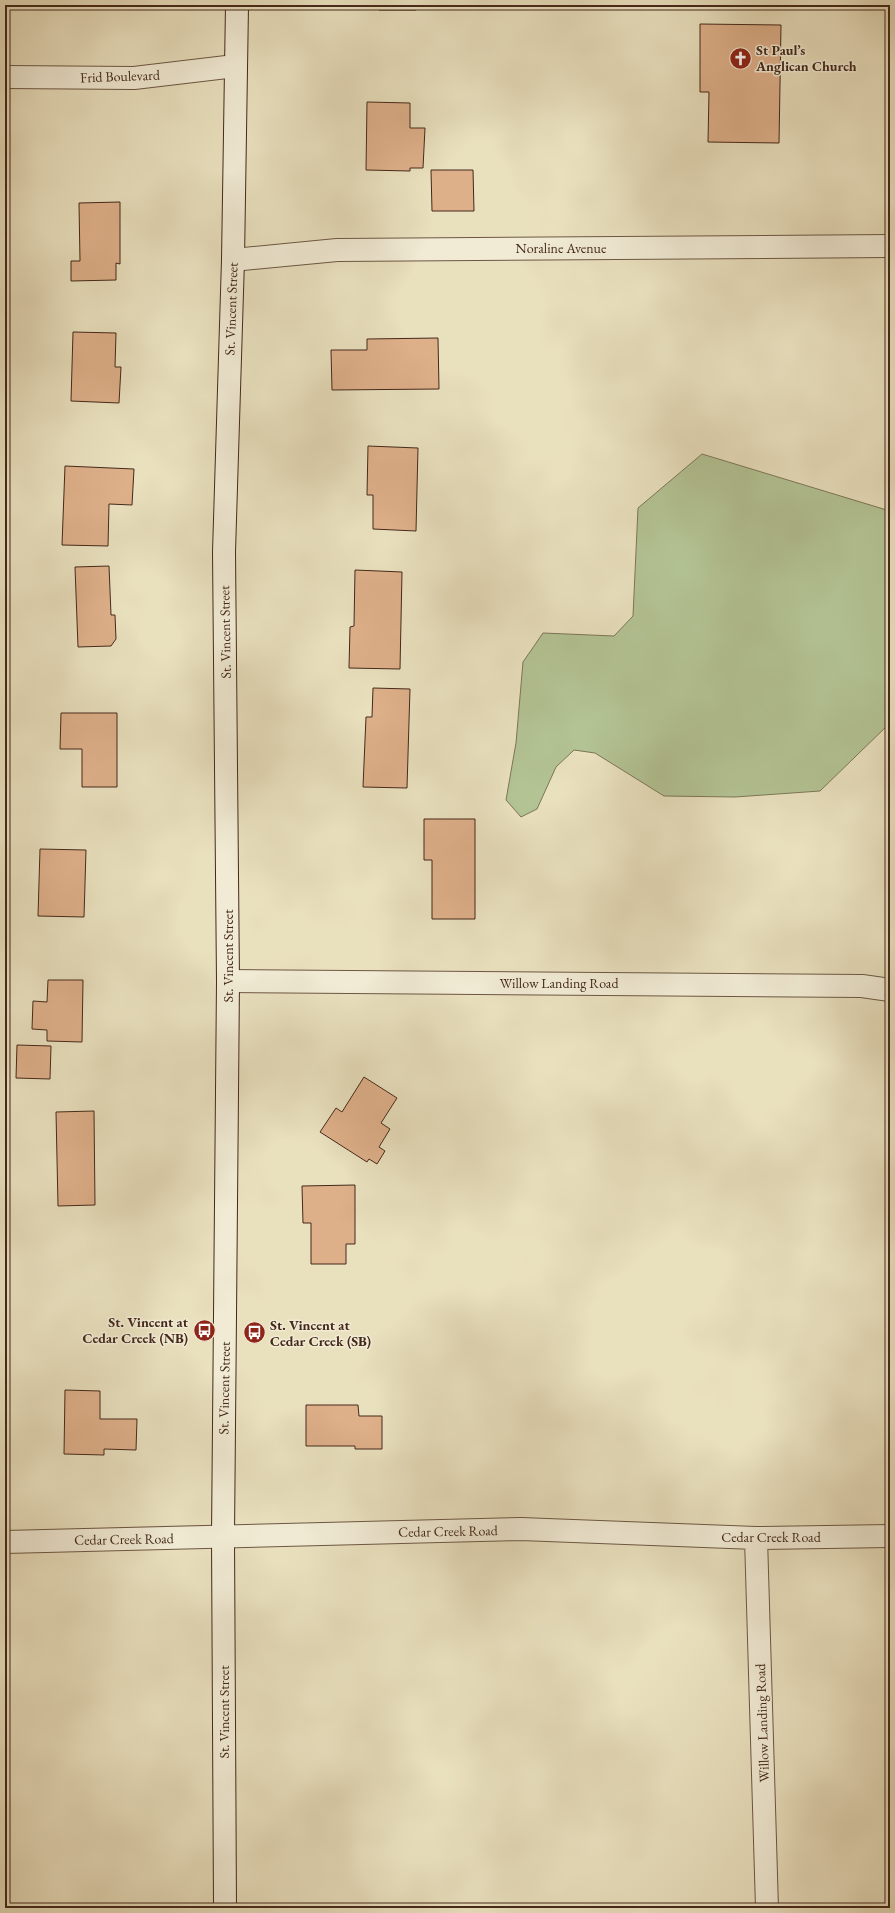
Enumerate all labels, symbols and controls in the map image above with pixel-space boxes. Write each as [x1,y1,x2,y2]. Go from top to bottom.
place label: St Paul’s Anglican Church [755,41,857,75]
church icon: St Paul’s Anglican Church [727,45,753,71]
street label: Frid Boulevard [80,66,161,86]
street label: Noraline Avenue [516,239,607,257]
street label: St. Vincent Street [220,262,242,356]
street label: St. Vincent Street [215,585,235,679]
street label: St. Vincent Street [219,909,237,1003]
street label: Willow Landing Road [499,974,619,992]
place label: St. Vincent at Cedar Creek (NB) [83,1313,189,1347]
place label: St. Vincent at Cedar Creek (SB) [270,1316,371,1350]
bus stop icon: St. Vincent at Cedar Creek (NB) [191,1317,217,1343]
bus stop icon: St. Vincent at Cedar Creek (SB) [241,1320,267,1346]
street label: St. Vincent Street [214,1341,234,1435]
street label: Cedar Creek Road [398,1521,499,1541]
street label: Cedar Creek Road [721,1528,822,1546]
street label: Cedar Creek Road [74,1529,175,1549]
street label: Willow Landing Road [751,1662,773,1783]
street label: St. Vincent Street [215,1665,233,1759]

